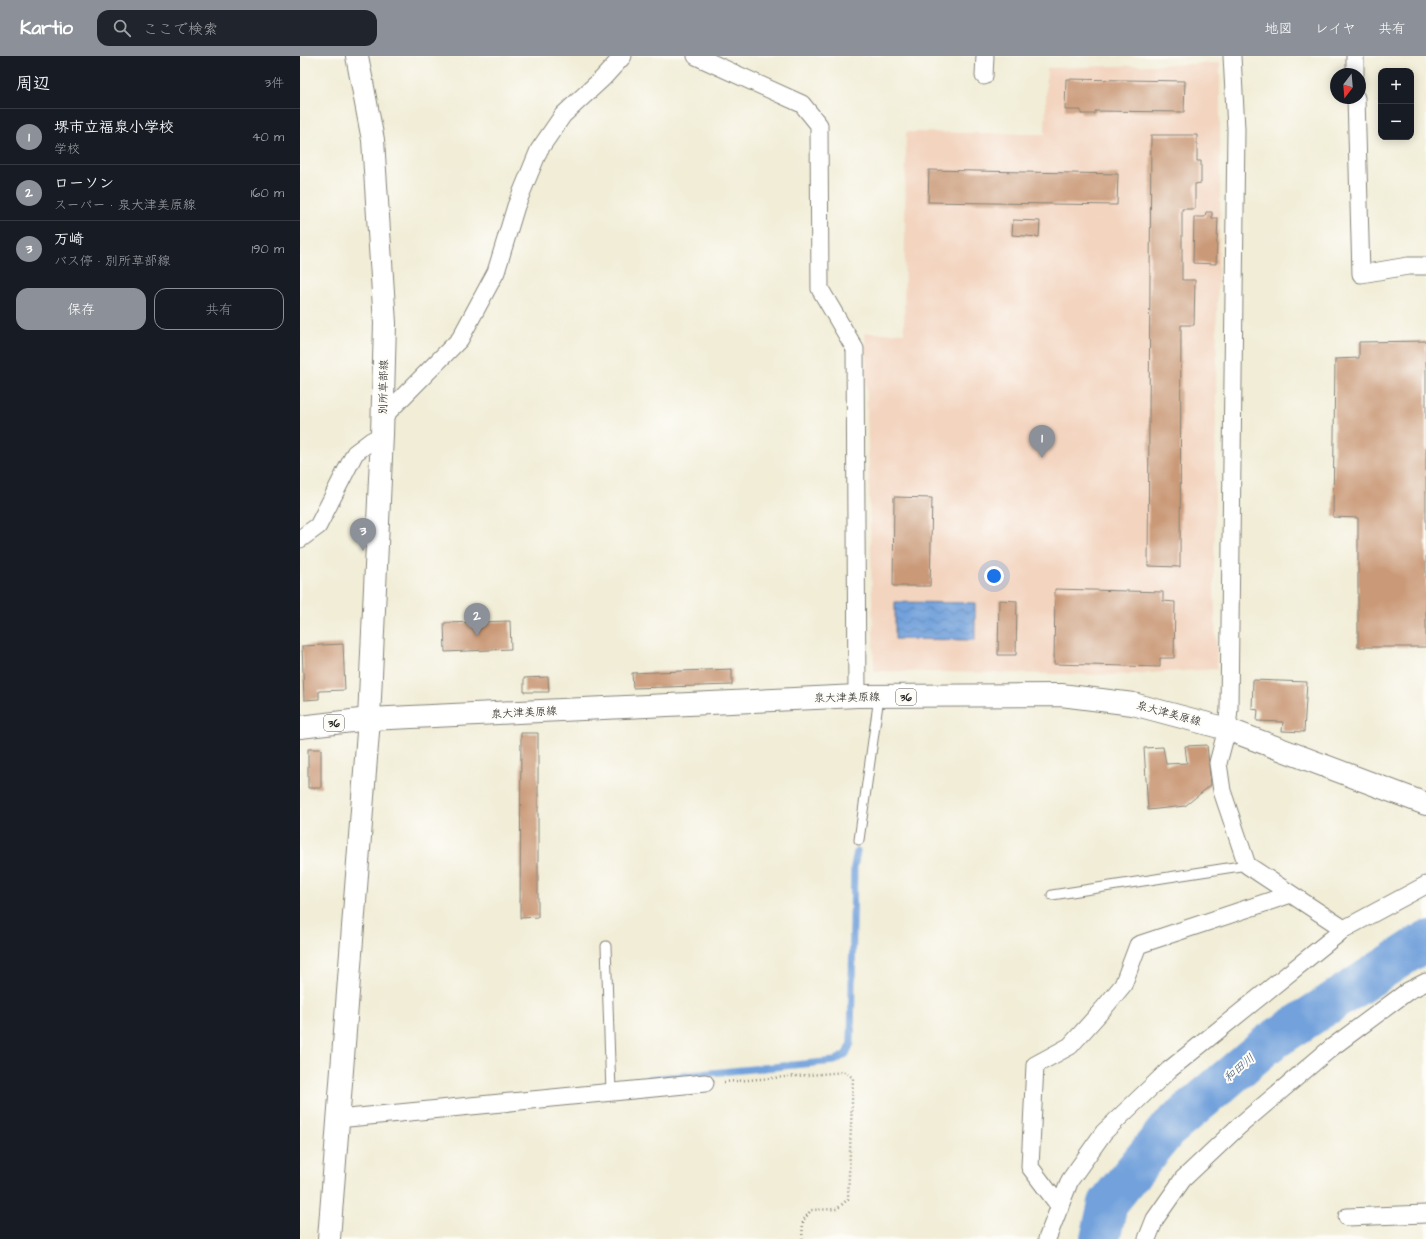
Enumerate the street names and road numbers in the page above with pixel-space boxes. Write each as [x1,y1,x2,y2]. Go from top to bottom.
street label: 別所草部線 [376,359,391,415]
street label: 泉大津美原線 [814,689,880,706]
road number: 36 [896,689,916,705]
street label: 泉大津美原線 [1135,698,1203,729]
street label: 泉大津美原線 [491,703,557,722]
road number: 36 [324,715,344,731]

